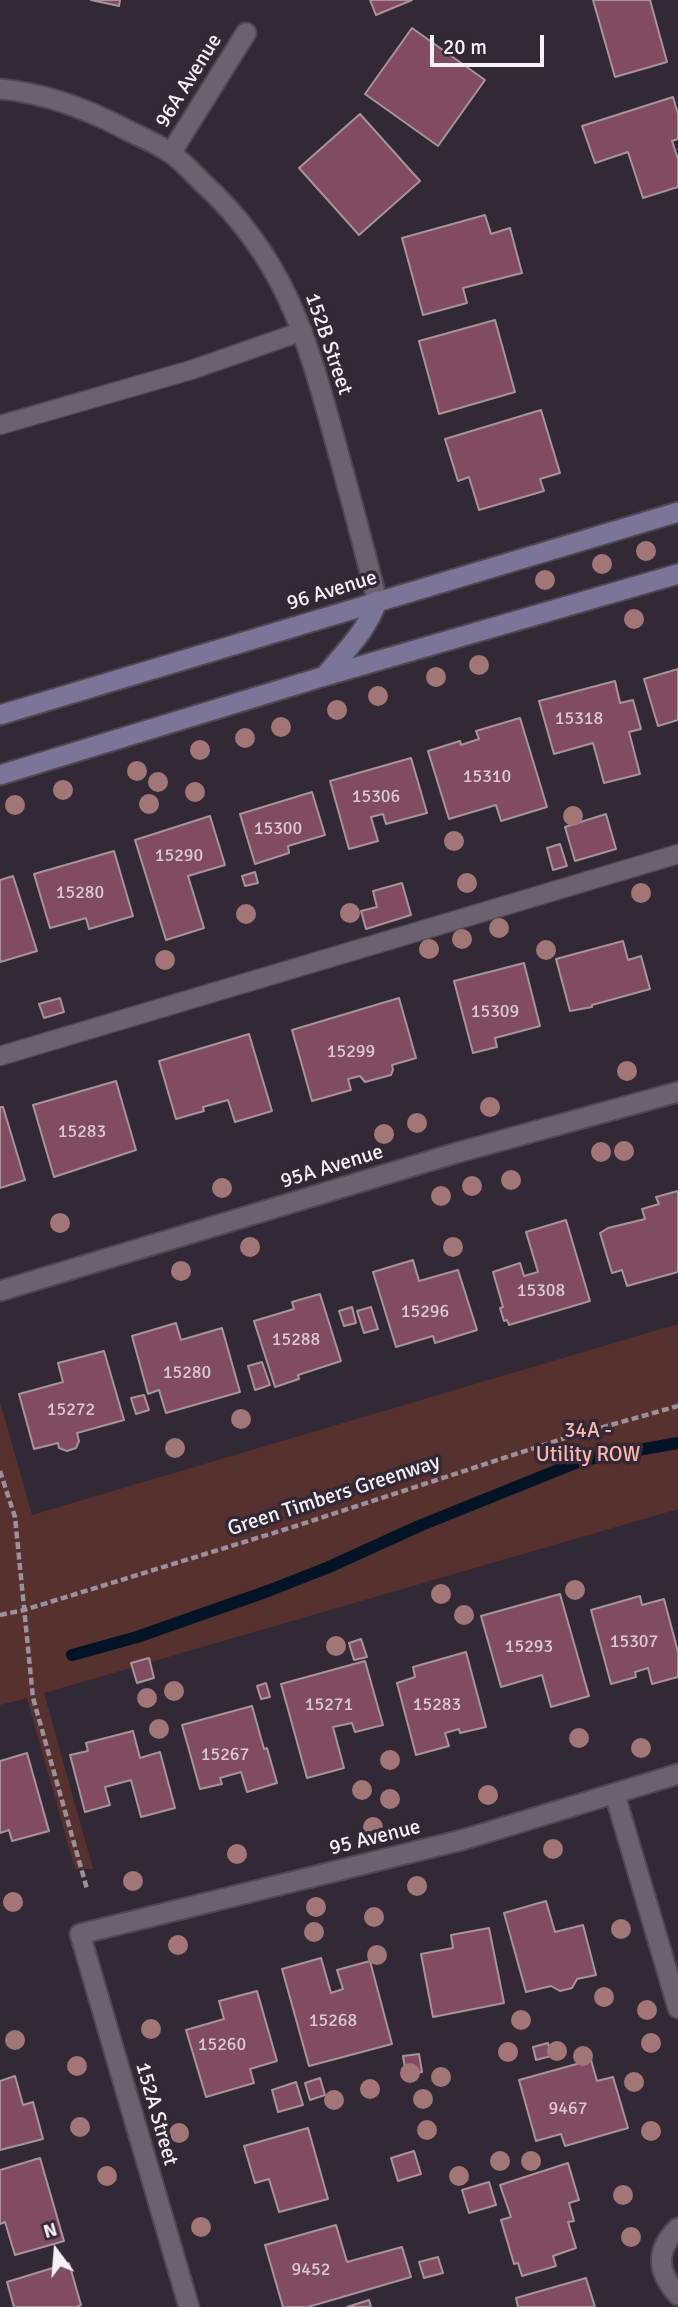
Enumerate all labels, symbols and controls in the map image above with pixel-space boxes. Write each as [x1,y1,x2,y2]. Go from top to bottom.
scale bar [433,21,547,65]
street label: 96A Avenue [150,29,228,133]
text: 20 m [443,34,487,60]
street label: 152B Street [299,290,357,398]
street label: 96 Avenue [284,565,380,617]
house number: 15318 [555,708,603,730]
house number: 15310 [463,766,511,788]
house number: 15306 [352,786,400,808]
house number: 15300 [254,818,302,840]
house number: 15290 [155,845,203,867]
house number: 15280 [56,882,104,904]
house number: 15309 [471,1001,519,1023]
house number: 15299 [327,1041,375,1063]
house number: 15283 [58,1121,106,1143]
street label: 95A Avenue [278,1139,386,1195]
house number: 15308 [517,1280,565,1302]
house number: 15296 [401,1301,449,1323]
house number: 15288 [272,1329,320,1351]
house number: 15280 [163,1362,211,1384]
house number: 15272 [47,1399,95,1421]
park label: 34A - Utility ROW [536,1418,640,1468]
street label: Green Timbers Greenway [225,1450,443,1542]
house number: 15307 [610,1631,658,1653]
house number: 15293 [505,1636,553,1658]
house number: 15271 [305,1694,353,1716]
house number: 15283 [413,1694,461,1716]
house number: 15267 [201,1744,249,1766]
street label: 95 Avenue [327,1815,423,1861]
house number: 15268 [309,2010,357,2032]
house number: 15260 [198,2034,246,2056]
street label: 152A Street [129,2059,183,2169]
house number: 9467 [549,2098,587,2120]
north arrow [21,2216,91,2286]
text: N [41,2217,60,2244]
house number: 9452 [292,2259,330,2281]

